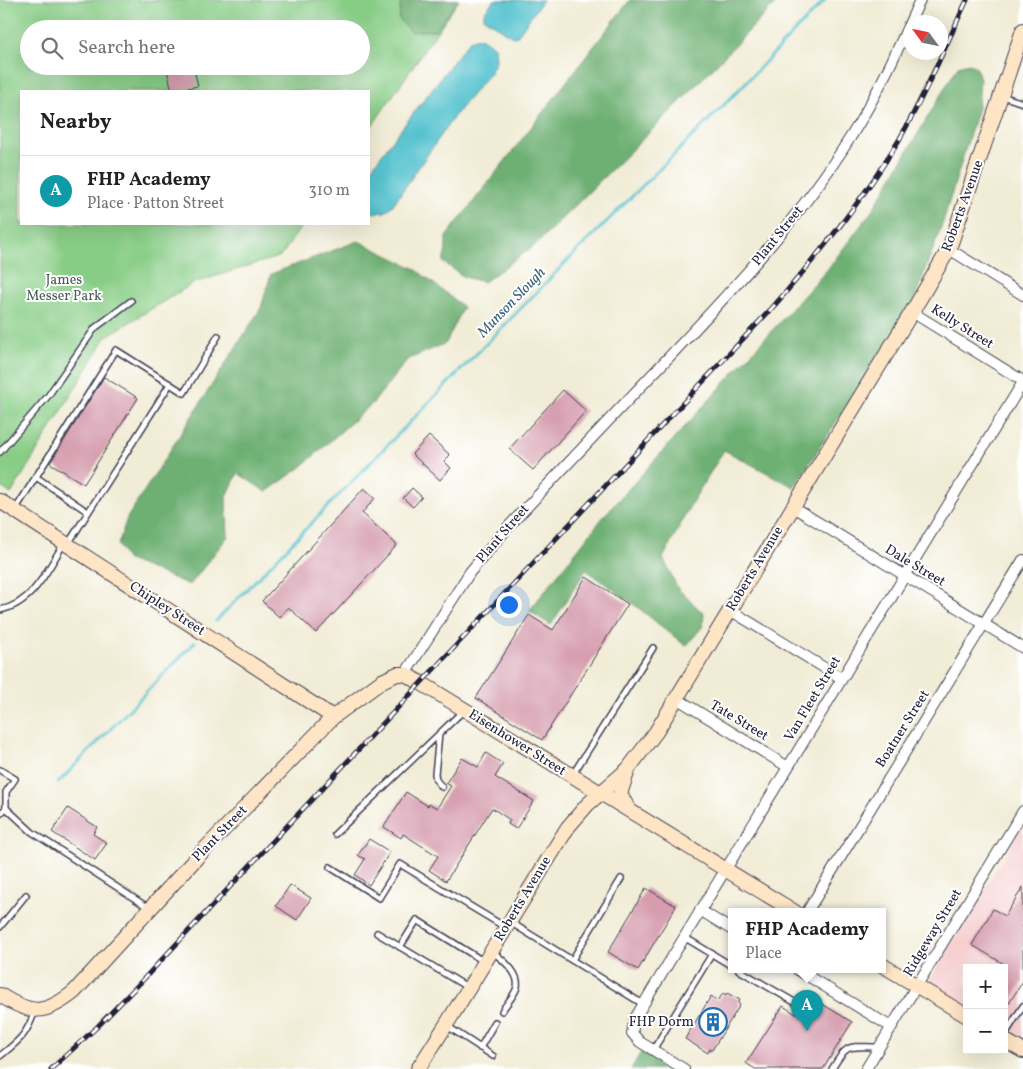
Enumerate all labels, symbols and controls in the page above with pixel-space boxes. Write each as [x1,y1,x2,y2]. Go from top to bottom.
north arrow [903,15,948,60]
search box [20,20,370,75]
icon: search [38,34,66,62]
text: Search here [78,35,175,61]
text: Nearby [40,108,111,137]
street label: Roberts Avenue [938,157,989,254]
text: FHP Academy [87,167,211,193]
text: A [50,180,62,202]
text: 310 m [309,180,350,202]
text: Place · Patton Street [87,193,224,215]
street label: Plant Street [748,202,808,270]
water label: Munson Slough [472,263,551,343]
park label: James Messer Park [26,271,102,306]
street label: Kelly Street [927,300,997,354]
street label: Plant Street [472,501,534,567]
street label: Roberts Avenue [722,523,788,615]
street label: Dale Street [881,540,949,592]
street label: Chipley Street [125,577,209,641]
your location [496,592,522,618]
street label: Van Fleet Street [780,653,846,745]
street label: Boatner Street [872,686,934,771]
street label: Tate Street [706,696,772,746]
street label: Eisenhower Street [464,705,570,781]
street label: Plant Street [188,801,252,867]
street label: Roberts Avenue [490,853,556,945]
street label: Ridgeway Street [899,885,967,980]
popup [728,908,886,973]
text: FHP Academy [745,917,869,943]
text: Place [745,943,782,965]
map controls [963,964,1008,1054]
button: + [963,964,1008,1009]
pin: A [791,990,823,1031]
building icon: FHP Dorm [698,1007,728,1037]
button: − [963,1009,1008,1054]
place label: FHP Dorm [629,1013,694,1032]

